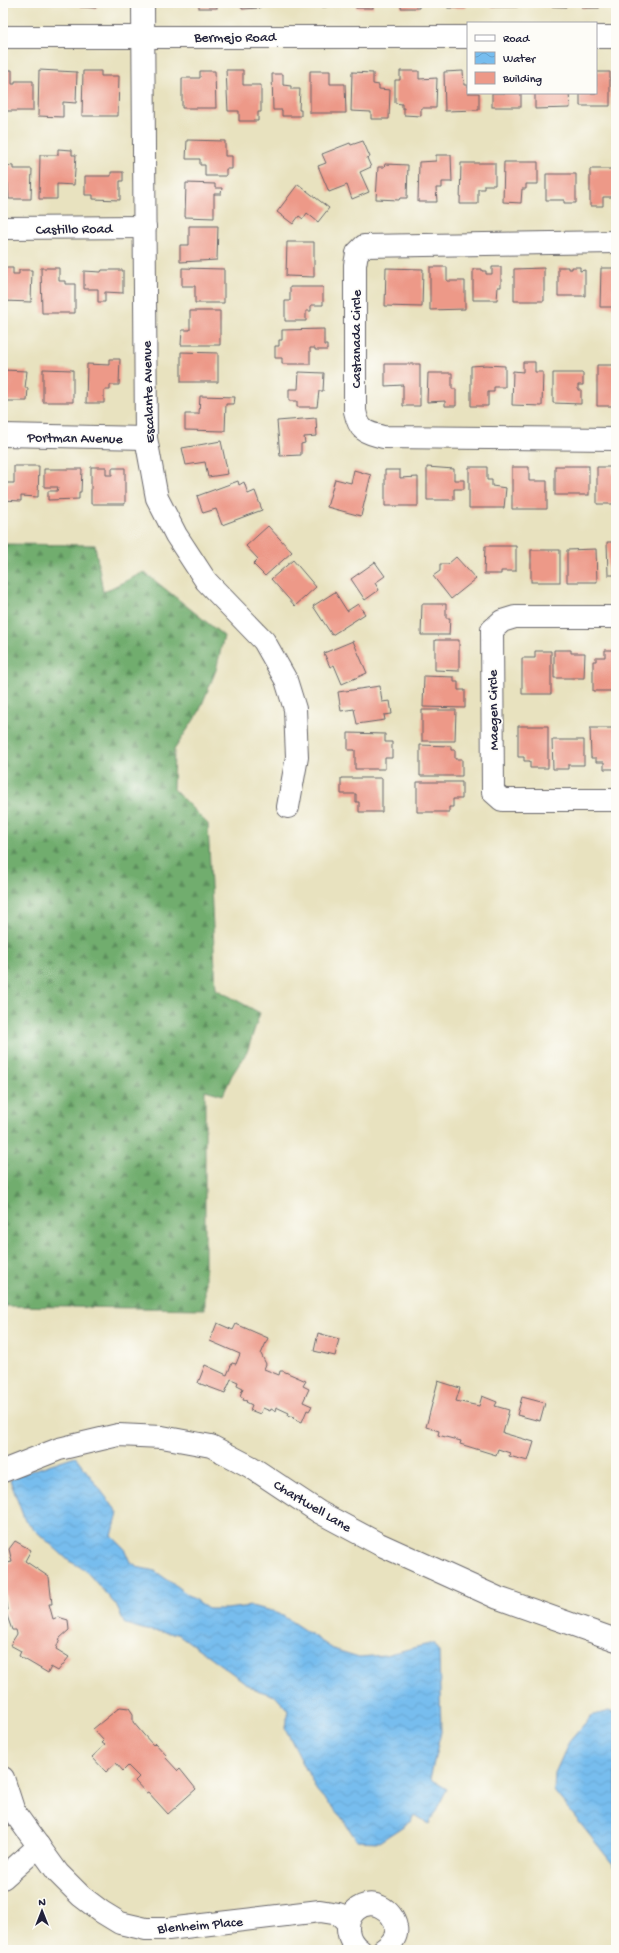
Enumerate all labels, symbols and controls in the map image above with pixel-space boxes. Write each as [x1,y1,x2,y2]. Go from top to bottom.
legend [467,22,597,94]
street label: Bermejo Road [193,30,278,47]
text: Road [503,33,530,47]
text: Water [503,53,537,67]
text: Building [502,73,542,87]
street label: Castillo Road [36,221,114,240]
street label: Castanada Circle [349,289,366,388]
street label: Escalante Avenue [139,340,160,443]
street label: Portman Avenue [26,430,124,449]
street label: Maegen Circle [485,669,504,750]
street label: Chartwell Lane [270,1477,354,1537]
north arrow [22,1891,62,1931]
text: N [38,1897,46,1909]
street label: Blenheim Place [156,1914,244,1939]

